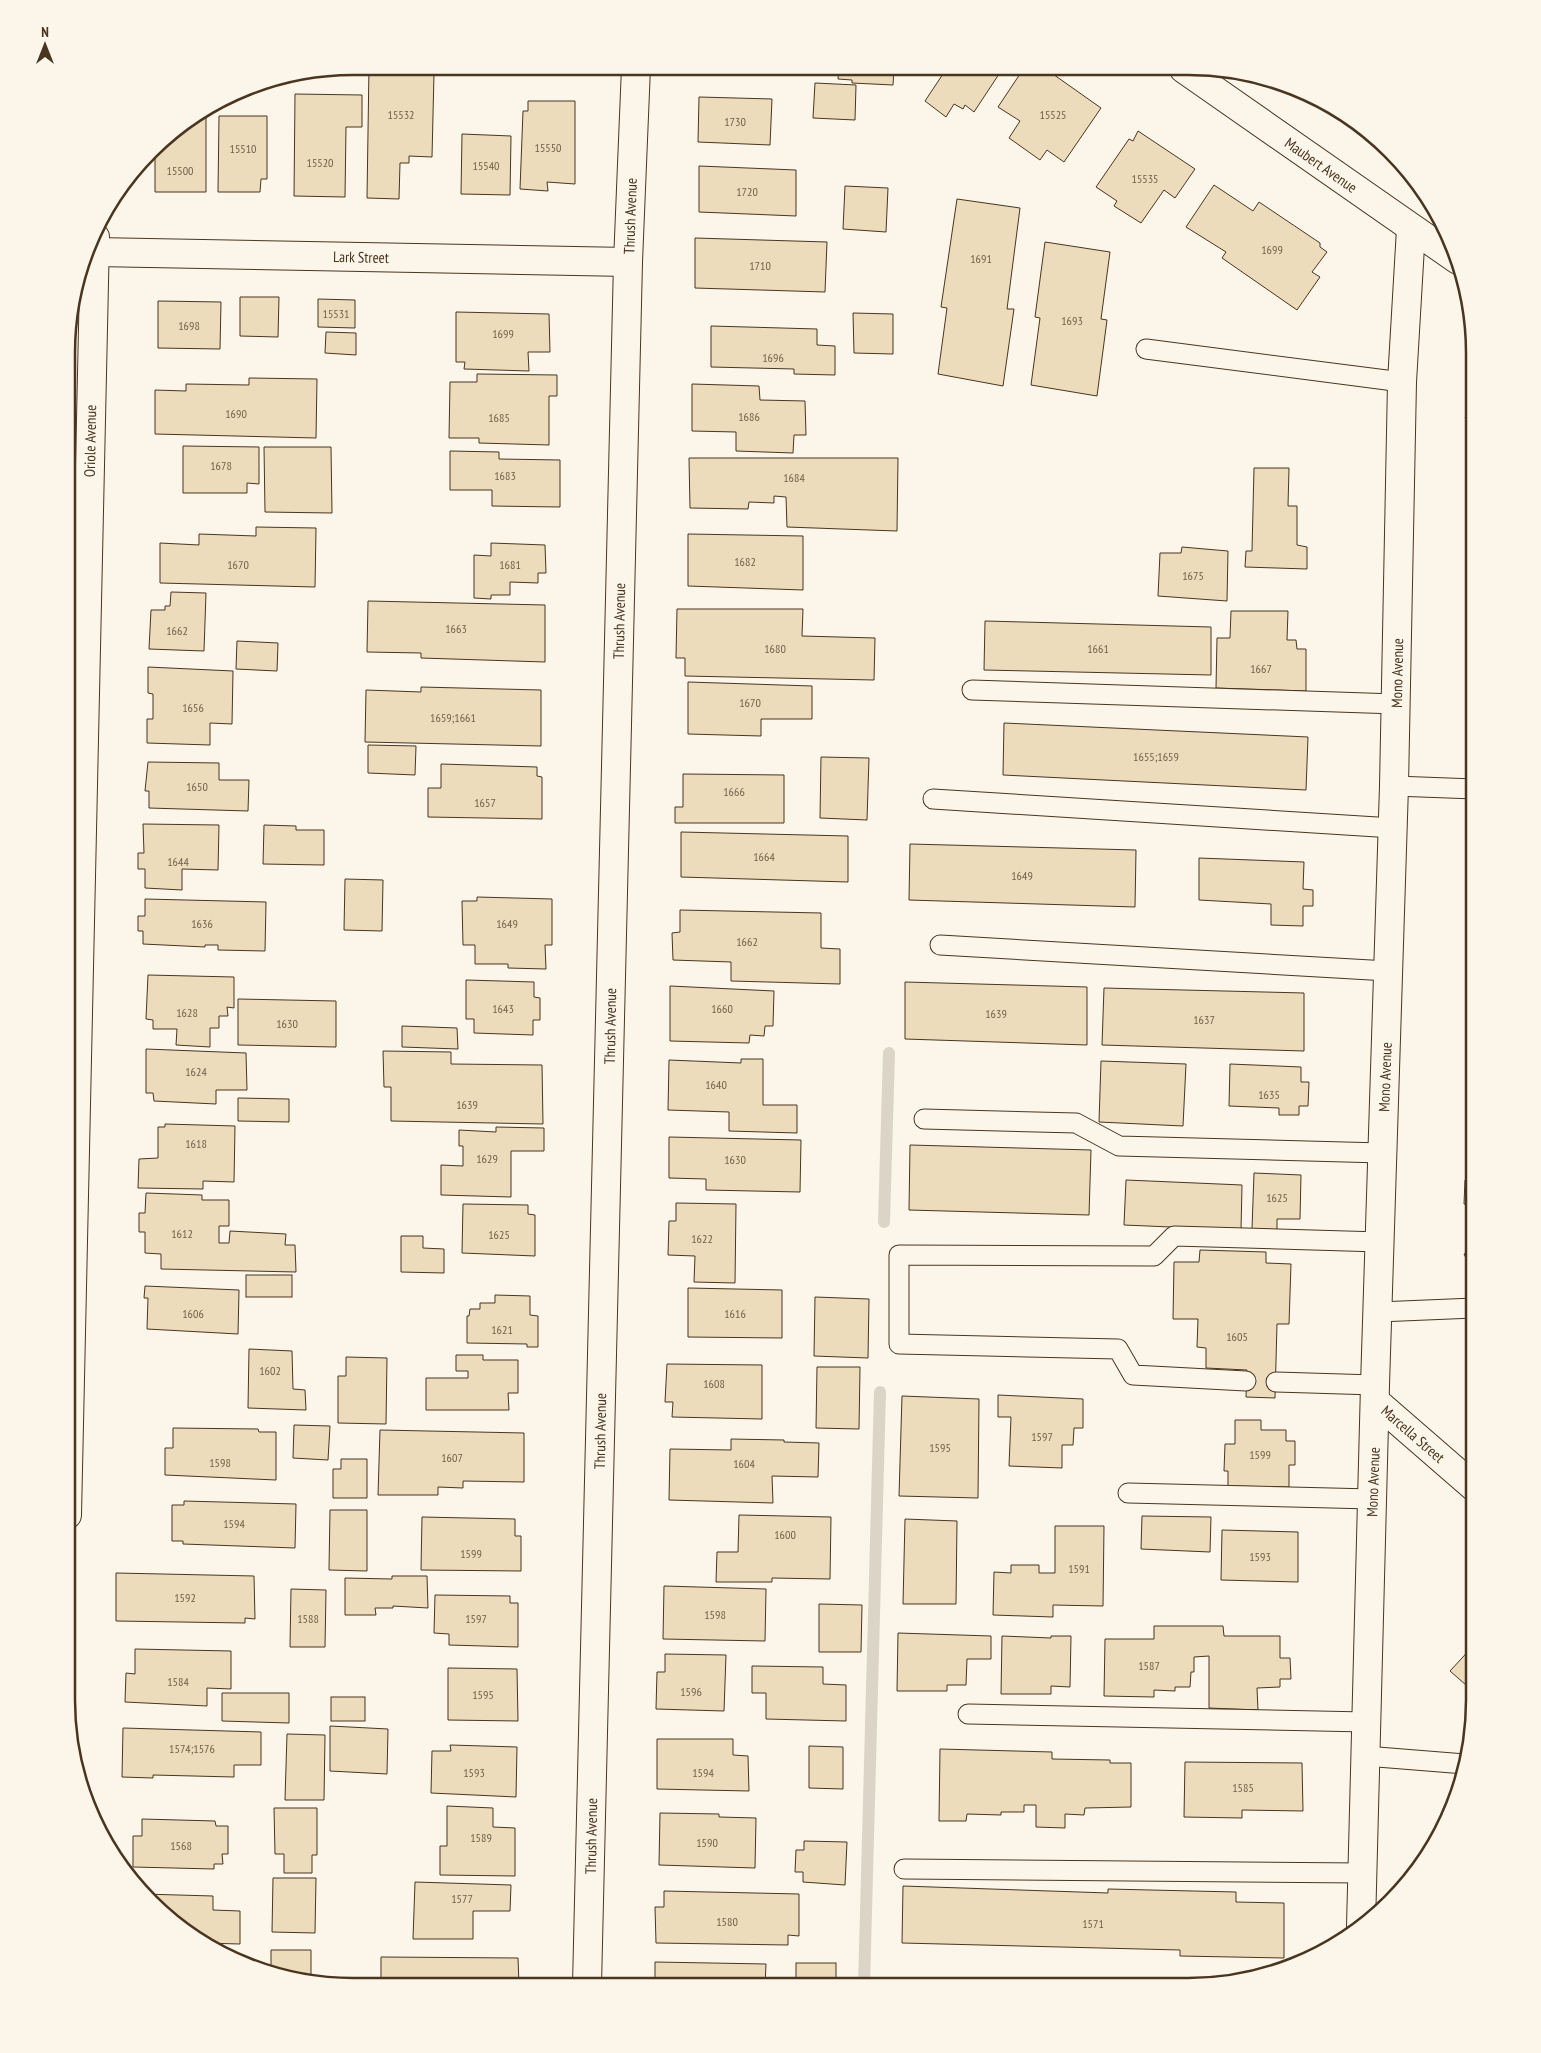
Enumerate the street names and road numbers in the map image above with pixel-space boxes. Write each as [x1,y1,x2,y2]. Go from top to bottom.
street label: Maubert Avenue [1281,133,1361,197]
street label: Thrush Avenue [619,178,641,254]
street label: Lark Street [333,247,389,267]
street label: Oriole Avenue [80,405,100,477]
street label: Thrush Avenue [609,583,629,659]
street label: Mono Avenue [1387,638,1407,708]
street label: Thrush Avenue [600,988,620,1064]
street label: Mono Avenue [1374,1042,1396,1112]
street label: Thrush Avenue [590,1393,610,1469]
street label: Marcella Street [1377,1401,1449,1467]
street label: Mono Avenue [1362,1447,1384,1517]
street label: Thrush Avenue [581,1798,601,1874]

